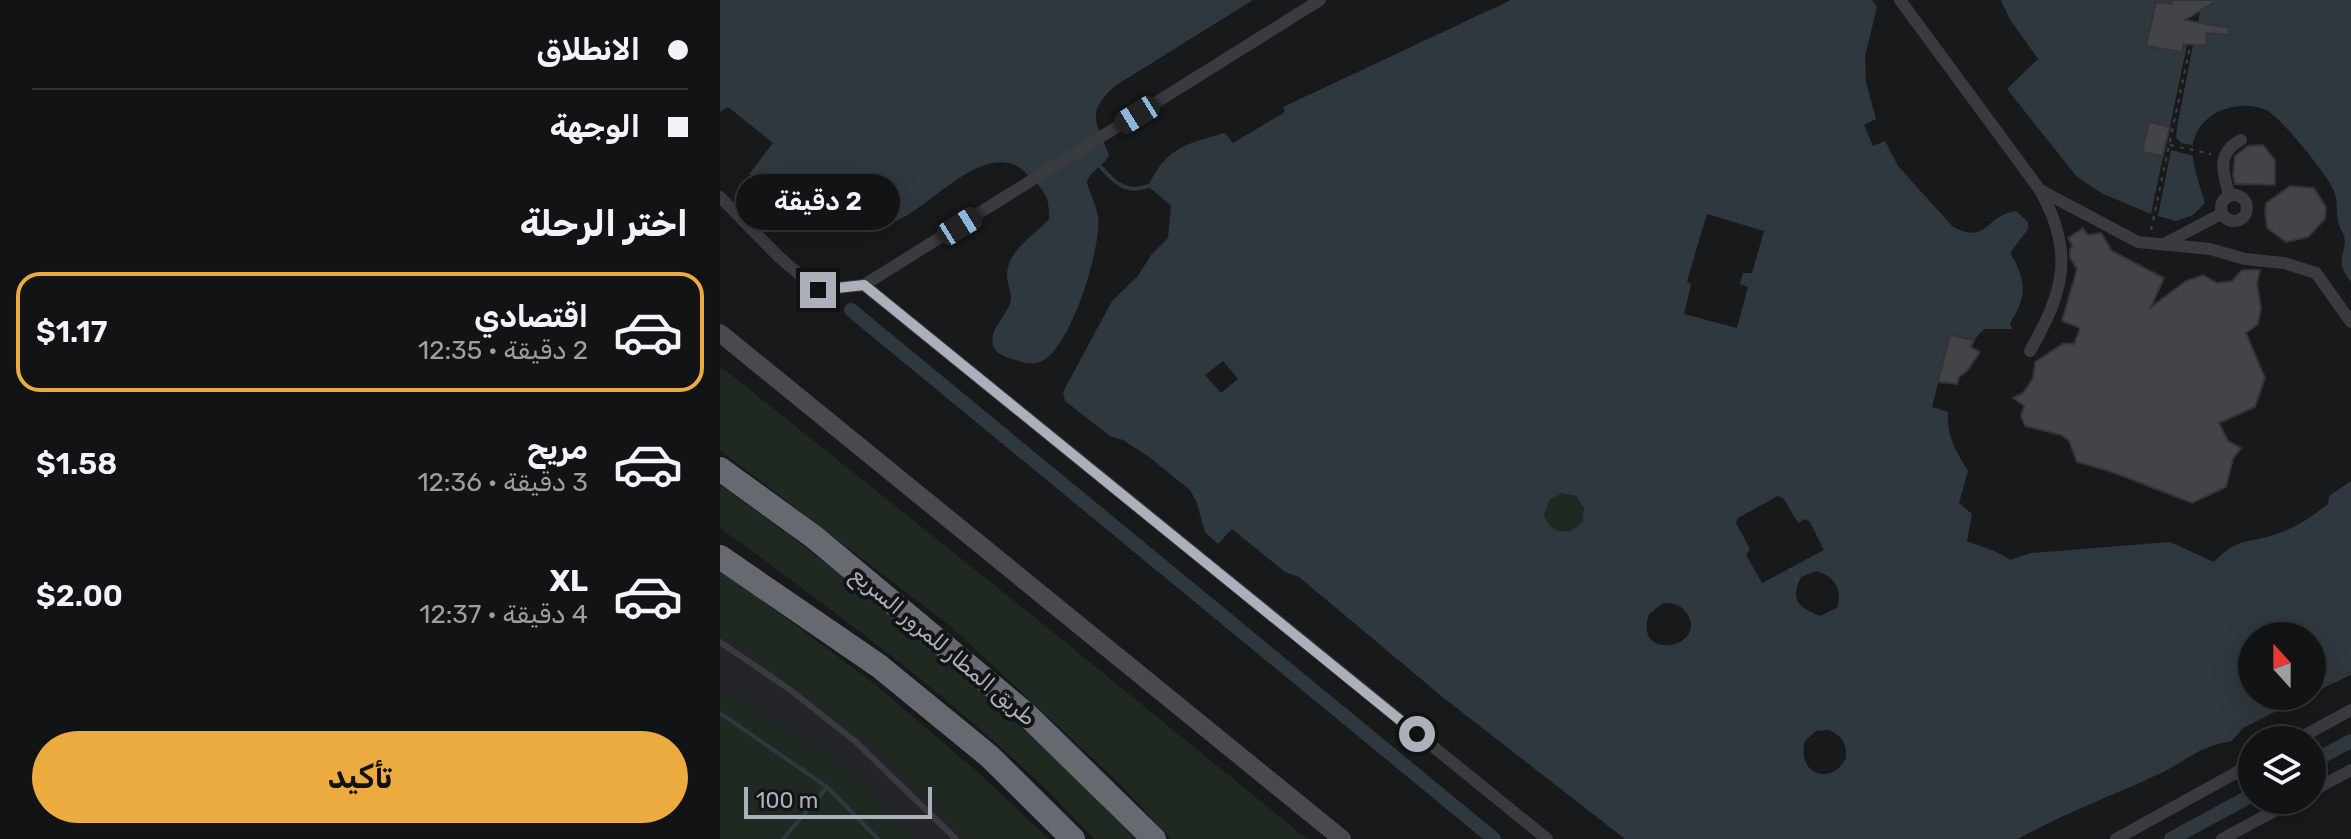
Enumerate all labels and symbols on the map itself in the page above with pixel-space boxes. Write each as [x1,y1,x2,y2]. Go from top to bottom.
car [1110,92,1164,138]
callout: 2 دقيقة [736,174,900,230]
car [933,203,987,249]
route end [800,272,836,308]
street label: طريق المطار للمرور السريع [844,561,1041,734]
north arrow [2238,622,2326,710]
route start [1399,716,1435,752]
scale bar [744,783,932,819]

